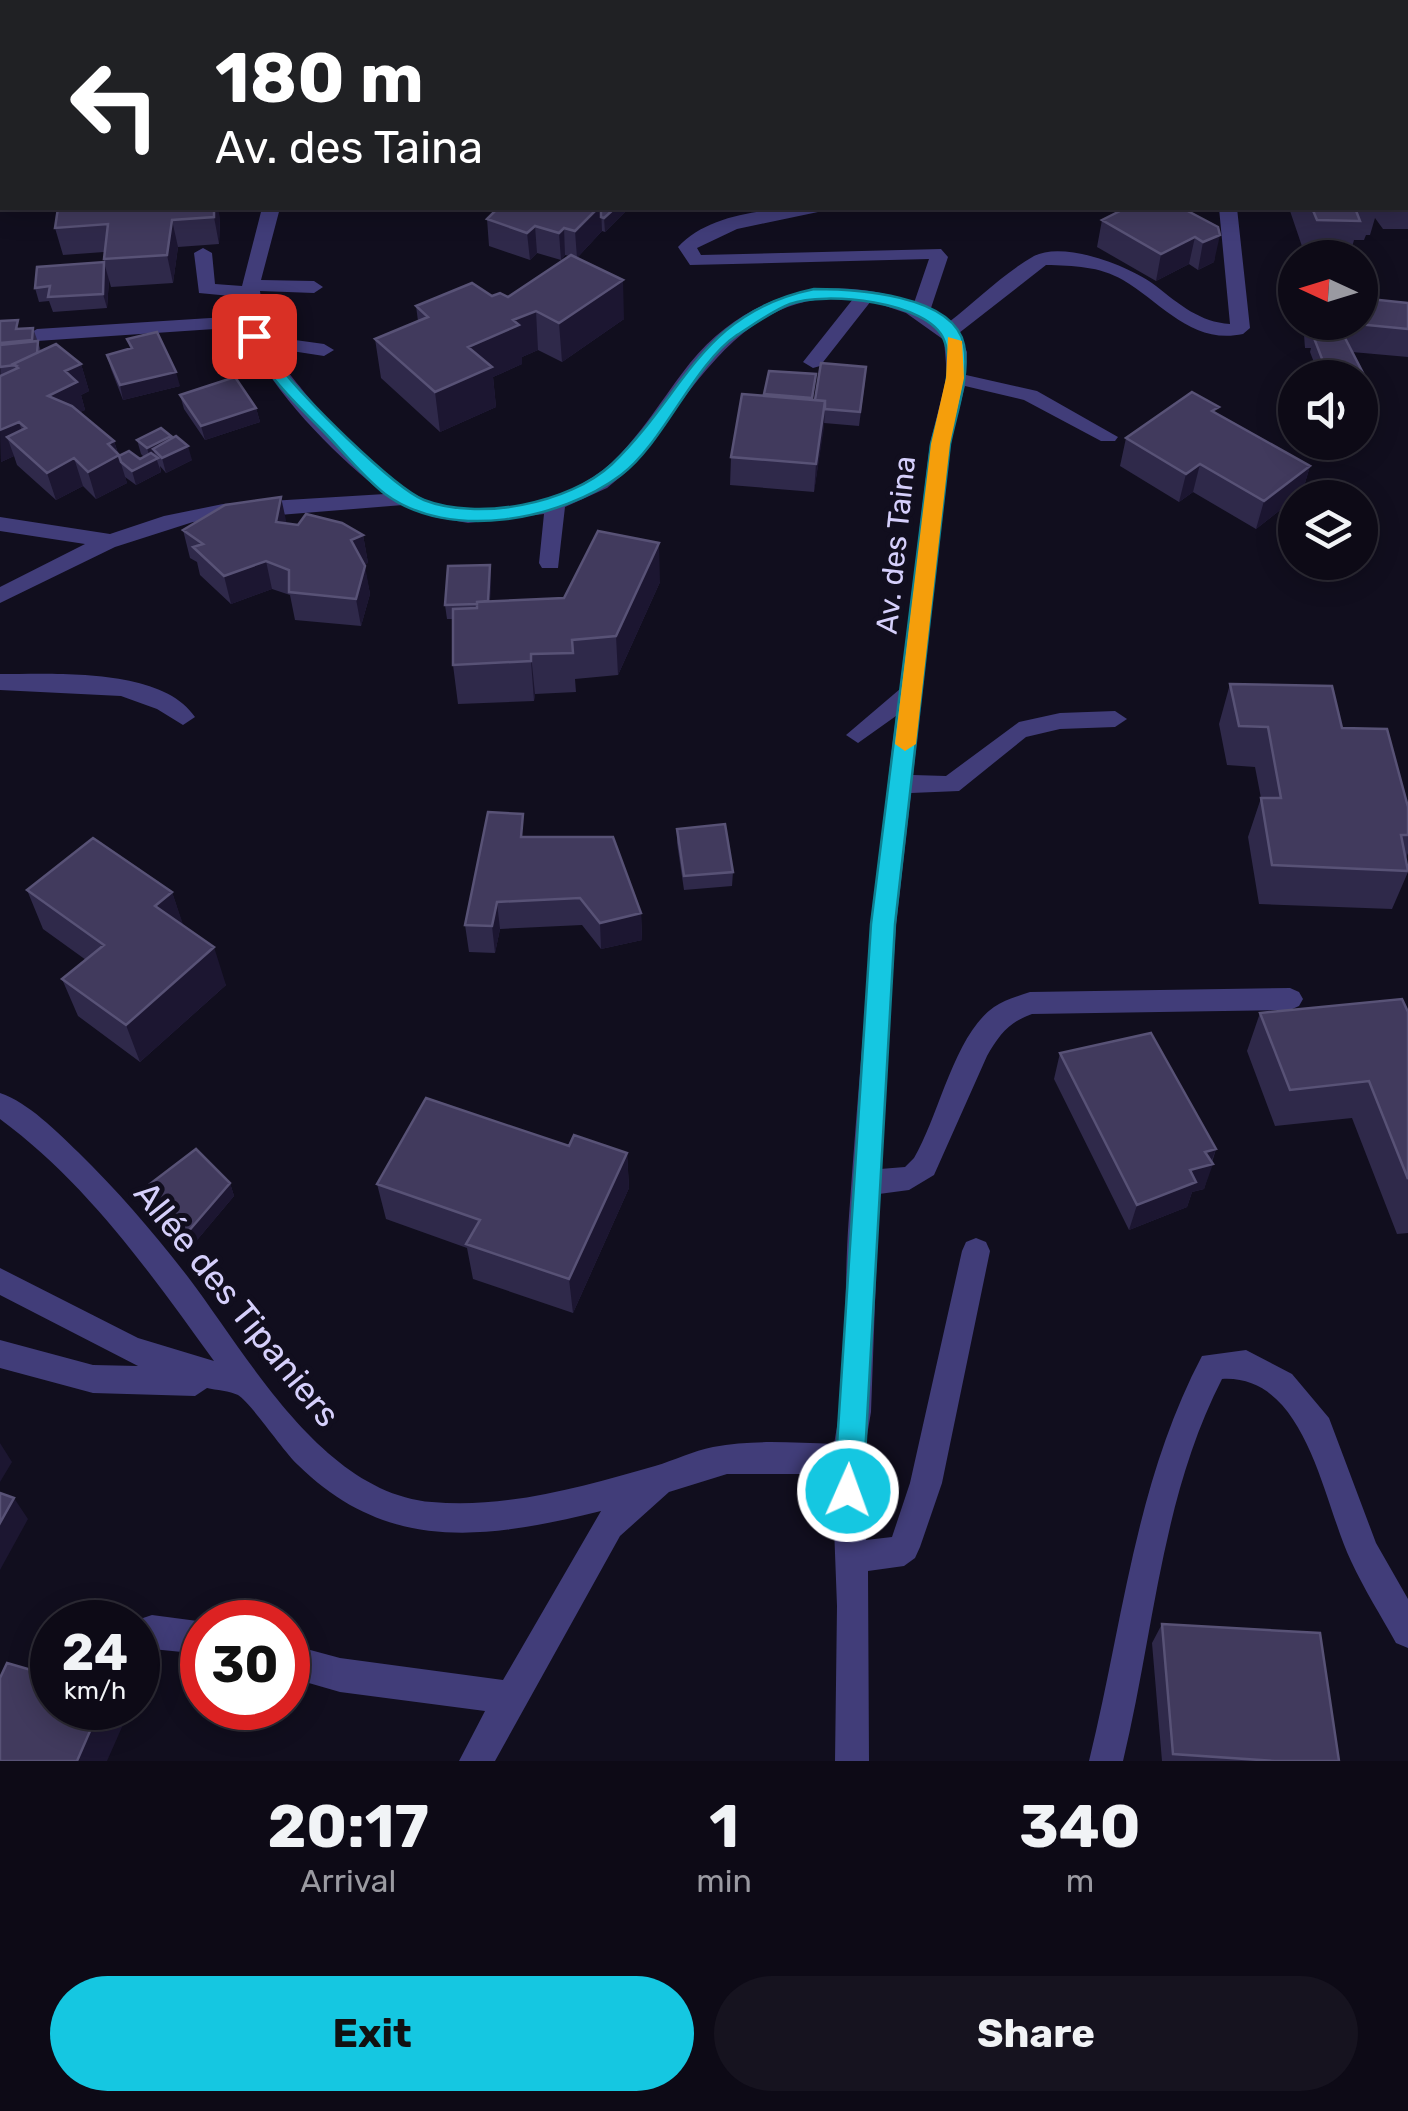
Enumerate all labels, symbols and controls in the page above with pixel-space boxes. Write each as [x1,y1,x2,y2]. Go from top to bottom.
text: 180 m [215,37,424,120]
icon: left [50,40,180,170]
text: Av. des Taina [215,121,483,174]
north arrow [1278,240,1378,340]
map controls [1278,240,1378,580]
pin [212,294,297,379]
icon: arrive [227,309,282,364]
button: sound [1278,360,1378,460]
street label: Av. des Taina [869,454,923,636]
button: layers [1278,480,1378,580]
street label: Allée des Tipaniers [125,1173,349,1435]
position arrow [796,1439,900,1543]
speed limit sign: 30 [180,1600,310,1730]
text: 24 [62,1623,128,1683]
text: km/h [64,1676,126,1705]
text: 20:17 [267,1791,429,1862]
text: 1 [709,1791,739,1862]
text: 340 [1019,1791,1141,1862]
text: Arrival [300,1862,396,1900]
text: min [696,1862,752,1900]
text: m [1066,1862,1094,1900]
button: Exit [50,1976,694,2091]
button: Share [714,1976,1358,2091]

